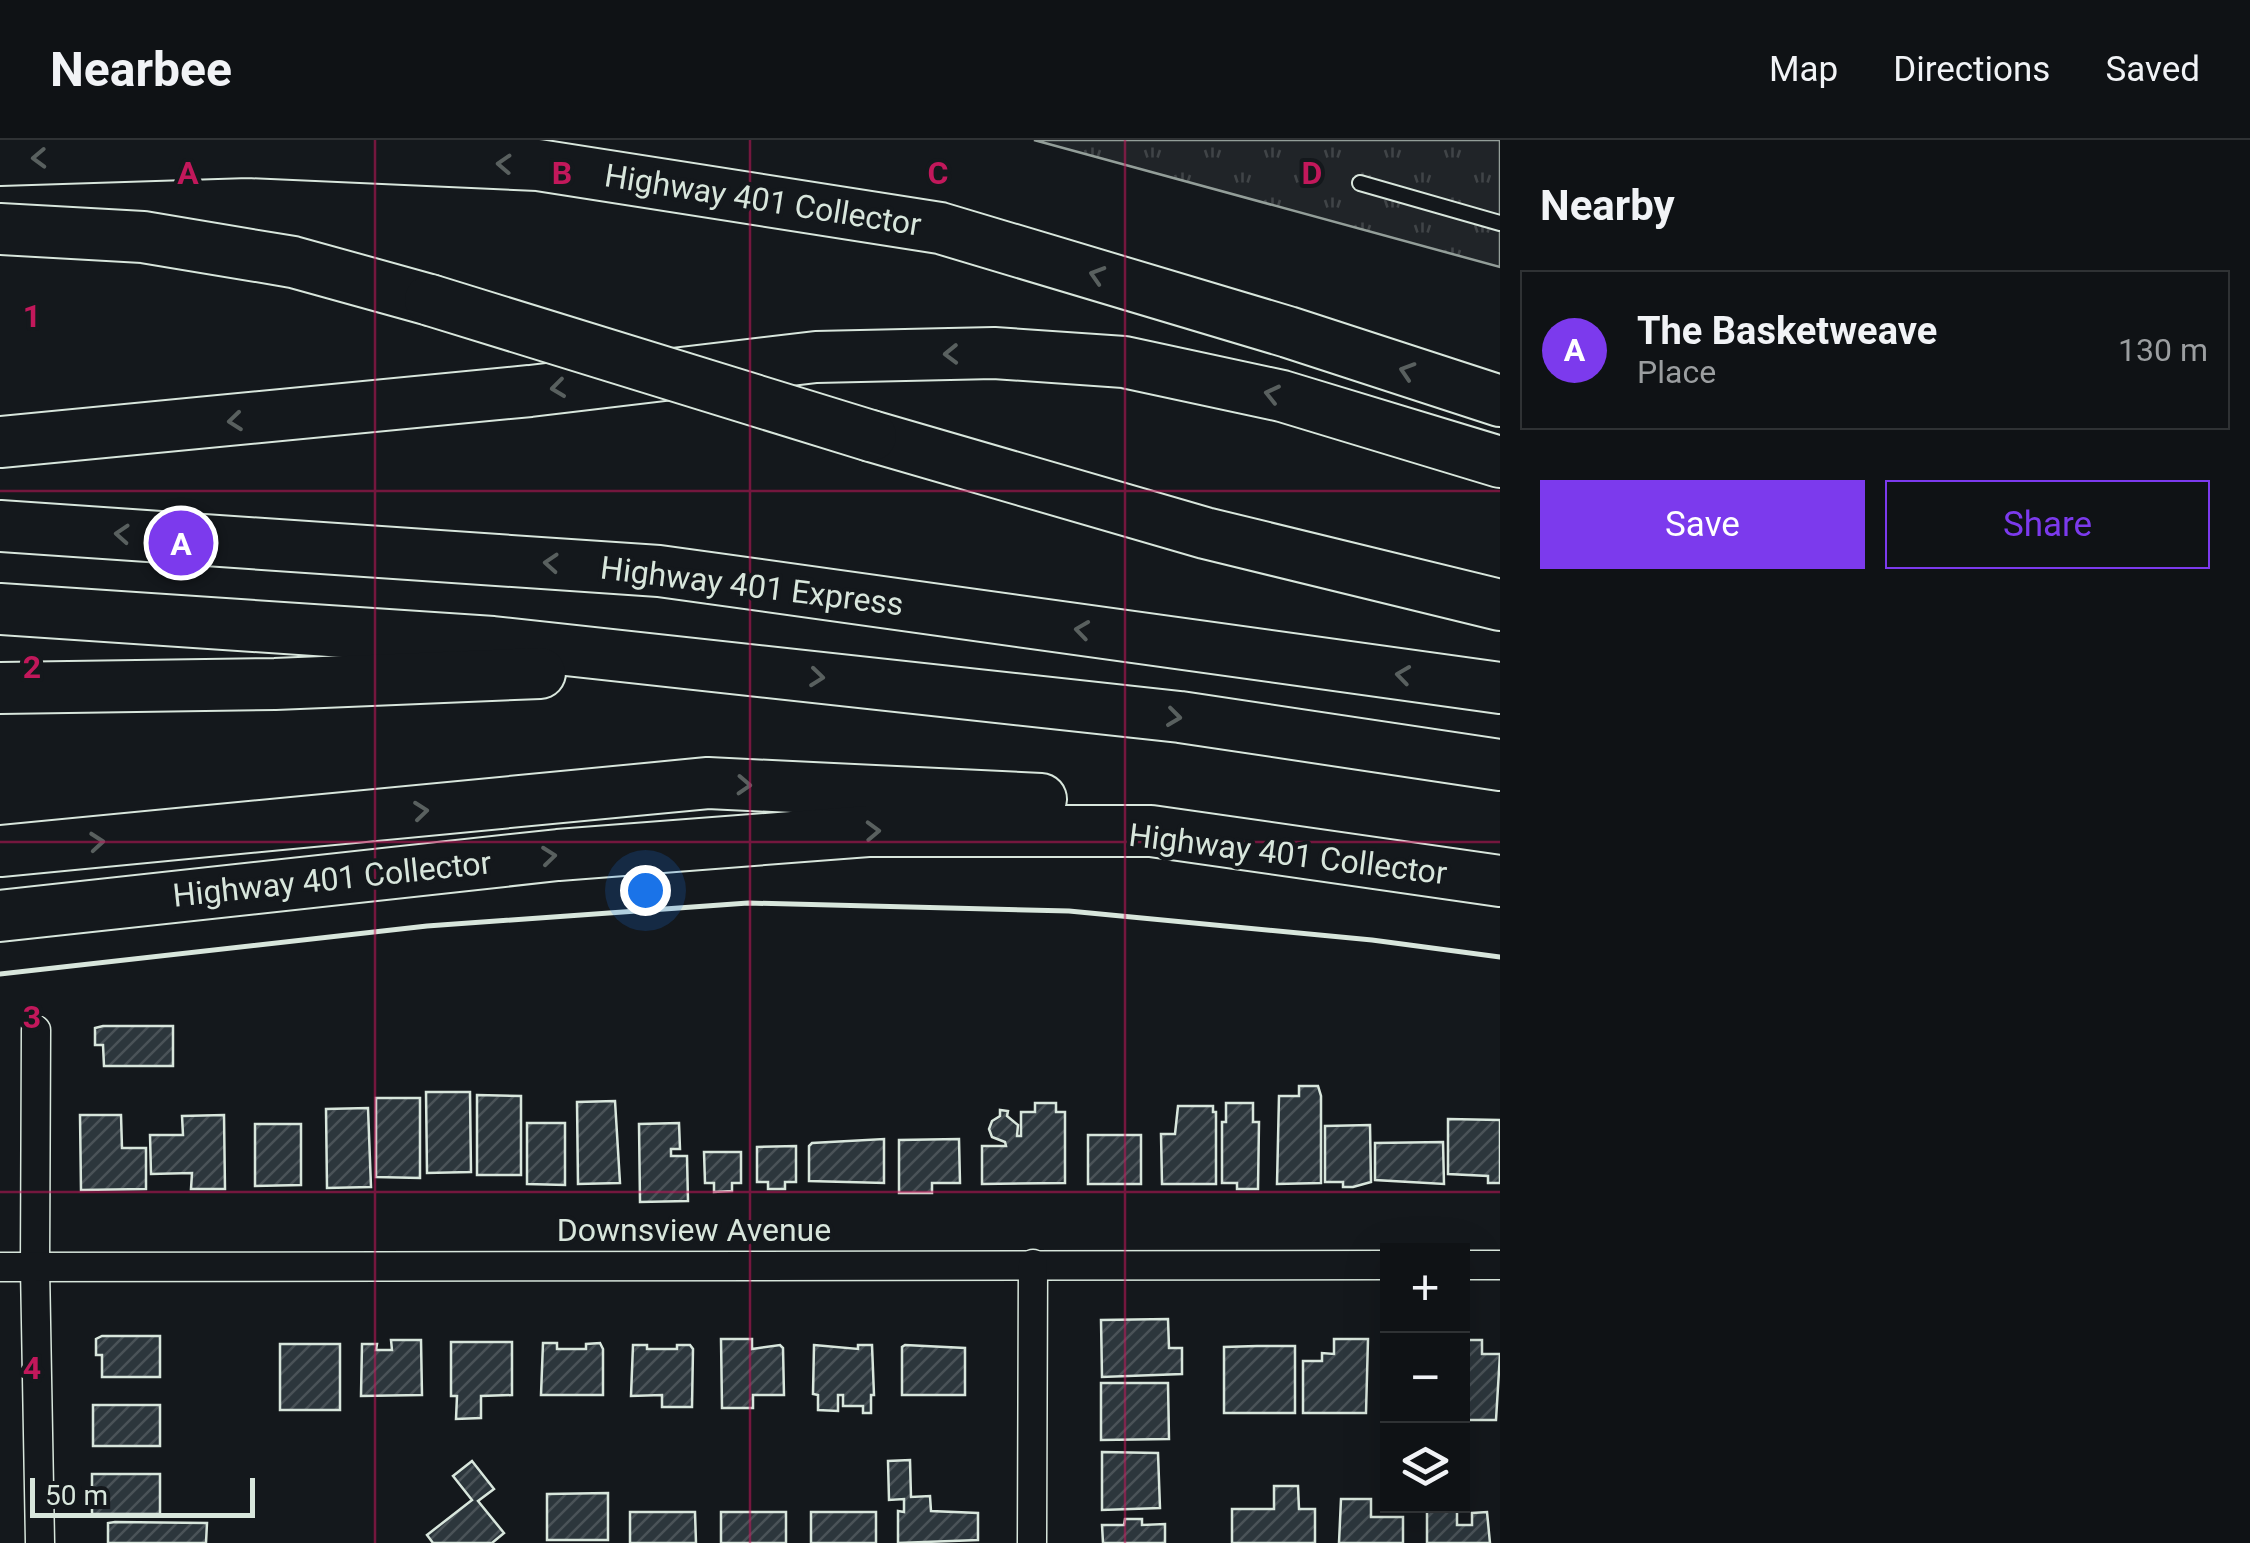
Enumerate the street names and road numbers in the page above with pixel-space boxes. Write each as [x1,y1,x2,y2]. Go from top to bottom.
street label: Highway 401 Collector [602,156,924,244]
street label: Highway 401 Express [598,549,906,623]
street label: Highway 401 Collector [1127,816,1449,892]
street label: Highway 401 Collector [171,843,493,915]
street label: Downsview Avenue [557,1211,831,1249]

